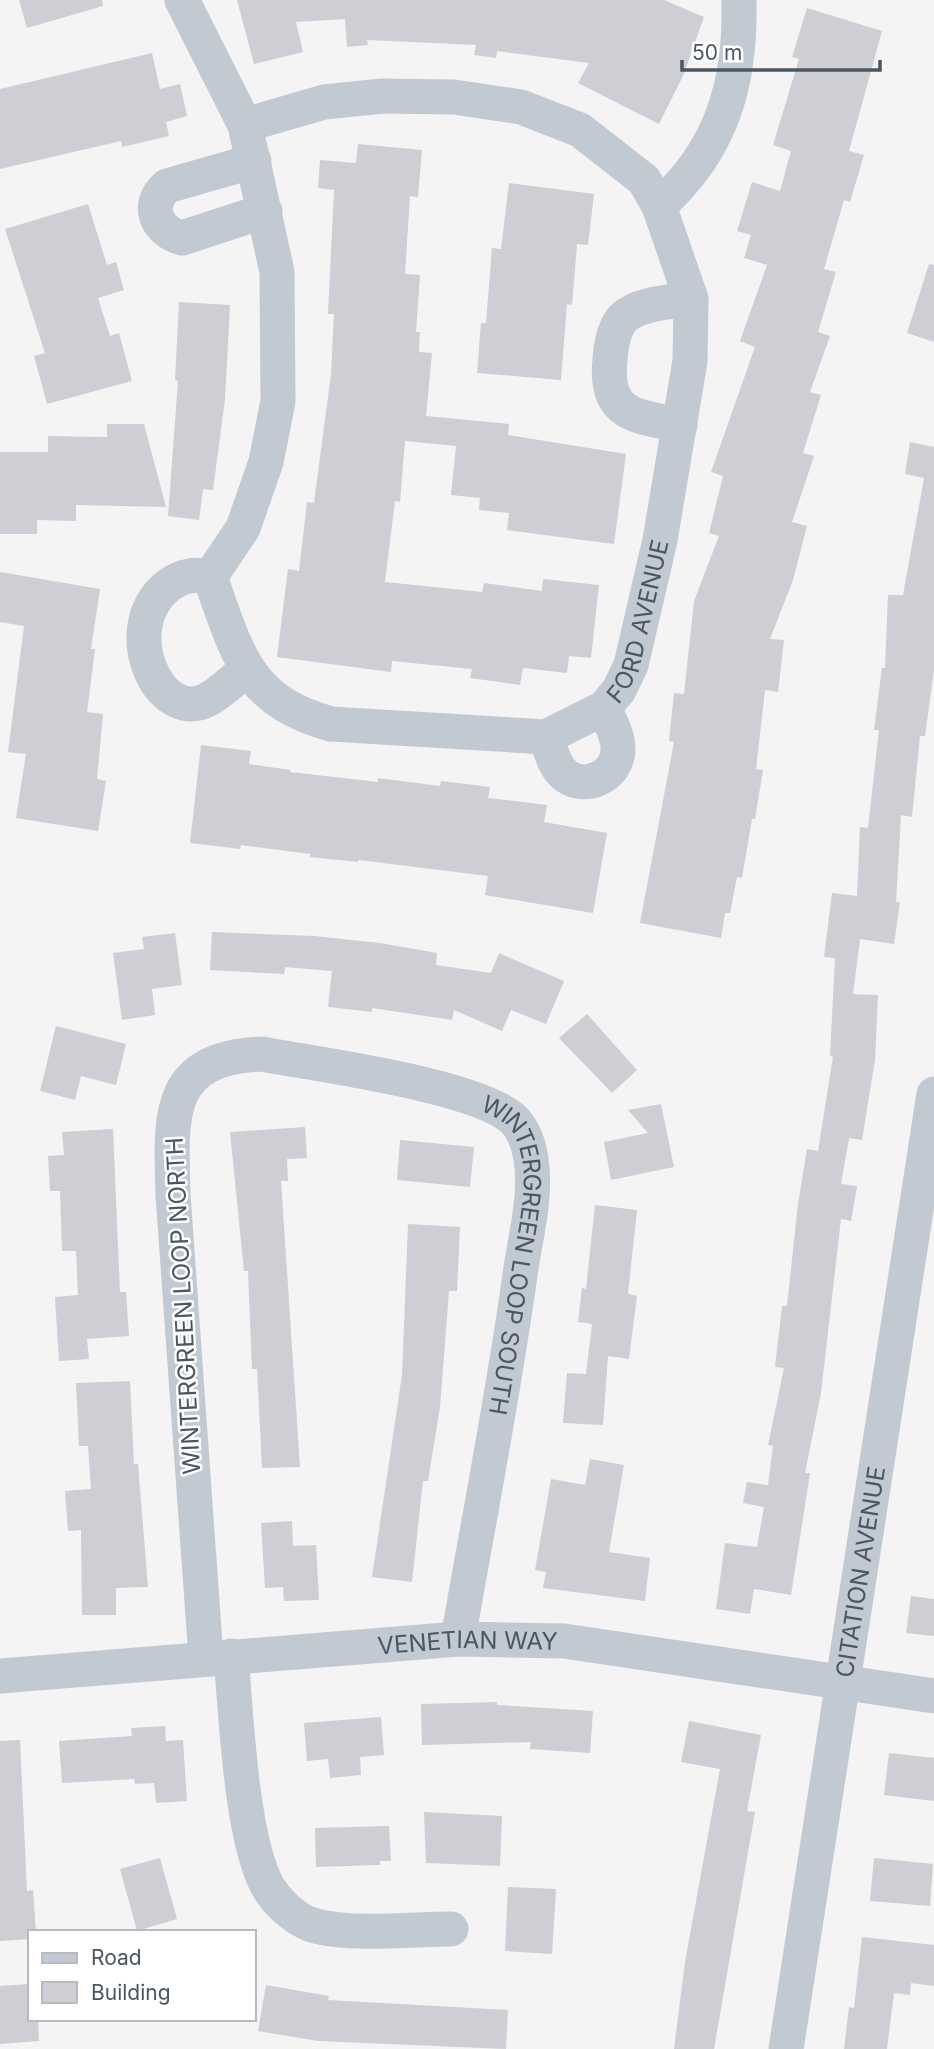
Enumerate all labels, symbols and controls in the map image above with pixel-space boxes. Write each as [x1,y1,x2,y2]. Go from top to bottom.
scale bar [682,28,880,72]
text: 50 m [692,40,742,65]
street label: FORD AVENUE [600,537,674,709]
text: WINTERGREEN LOOP SOUTH [477,1089,547,1417]
street label: WINTERGREEN LOOP SOUTH [458,1094,510,1432]
street label: WINTERGREEN LOOP NORTH [160,1137,206,1475]
street label: CITATION AVENUE [829,1464,891,1679]
street label: VENETIAN WAY [376,1624,558,1660]
legend [28,1930,256,2021]
text: Road [91,1945,142,1970]
text: Building [91,1980,171,2005]

